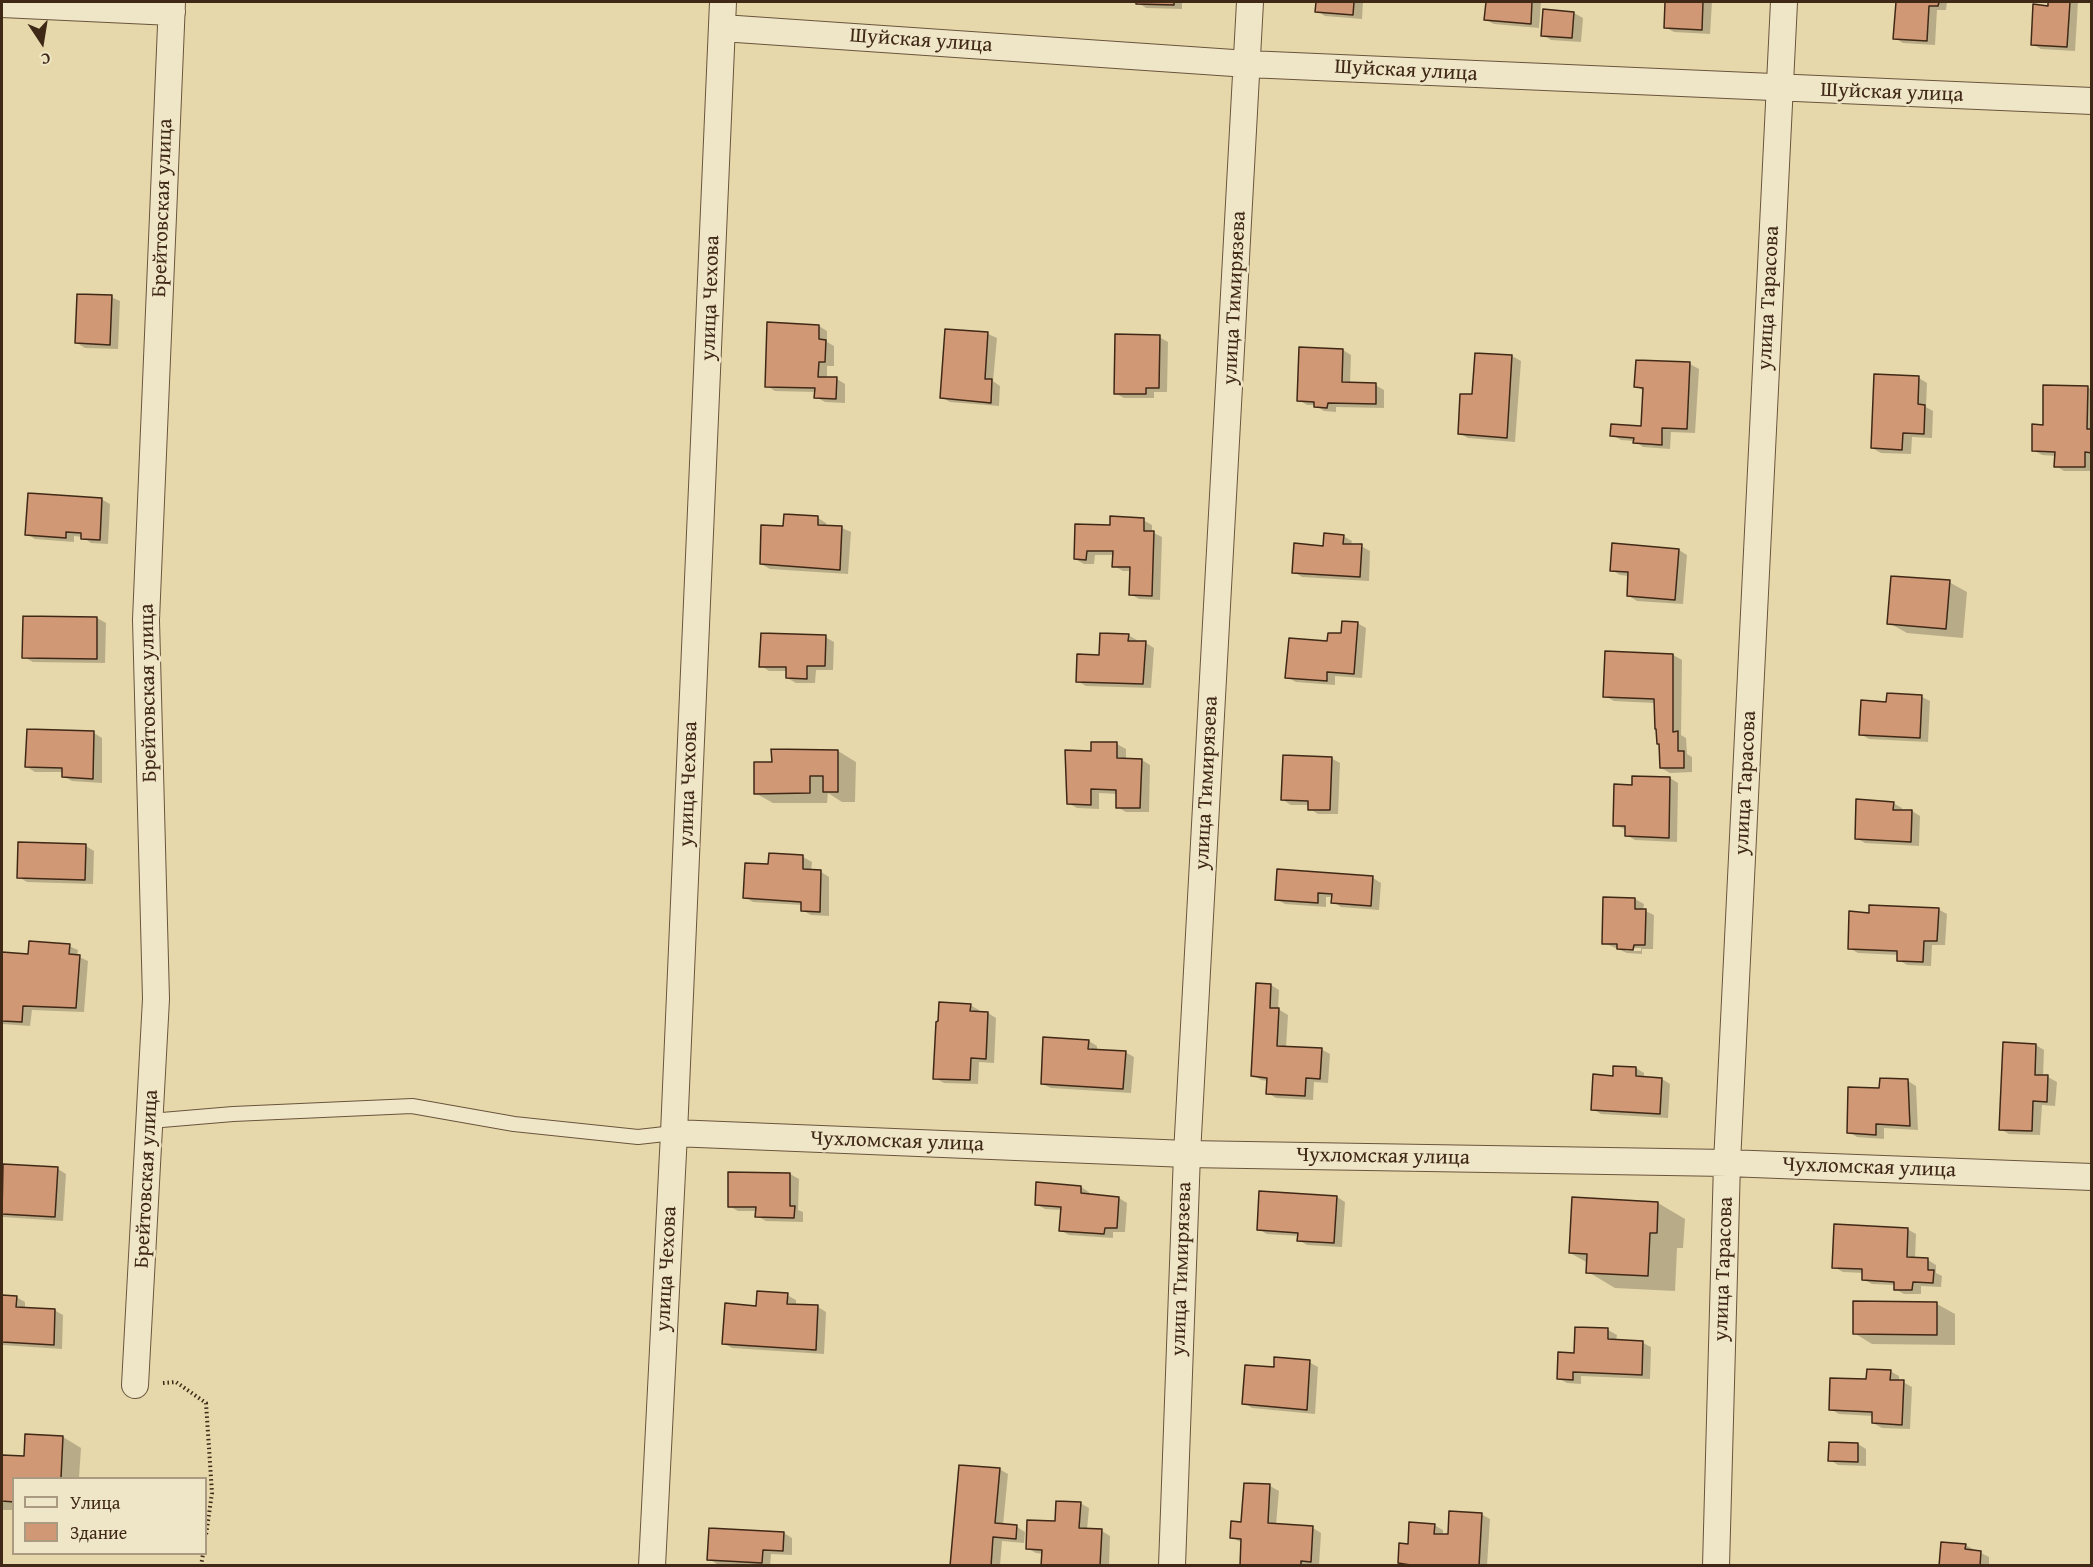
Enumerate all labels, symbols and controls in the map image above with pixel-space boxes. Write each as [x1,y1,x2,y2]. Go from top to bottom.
north arrow [12,12,72,72]
street label: Шуйская улица [849,23,993,59]
text: С [39,47,53,72]
street label: Шуйская улица [1334,55,1478,87]
street label: Шуйская улица [1820,78,1964,108]
street label: Брейтовская улица [147,118,179,298]
street label: улица Тимирязева [1218,210,1252,386]
street label: улица Тарасова [1753,225,1785,371]
street label: улица Чехова [696,235,726,361]
street label: Брейтовская улица [135,603,163,783]
street label: улица Тимирязева [1190,695,1224,871]
street label: улица Тарасова [1730,710,1762,856]
street label: улица Чехова [674,721,704,847]
street label: Брейтовская улица [130,1089,164,1269]
street label: Чухломская улица [810,1126,984,1158]
street label: Чухломская улица [1296,1143,1470,1171]
street label: Чухломская улица [1782,1152,1956,1184]
street label: улица Тимирязева [1166,1181,1198,1357]
street label: улица Тарасова [1709,1196,1739,1342]
street label: улица Чехова [651,1206,683,1332]
legend [12,1477,207,1555]
text: Улица [70,1489,120,1516]
text: Здание [70,1519,127,1546]

